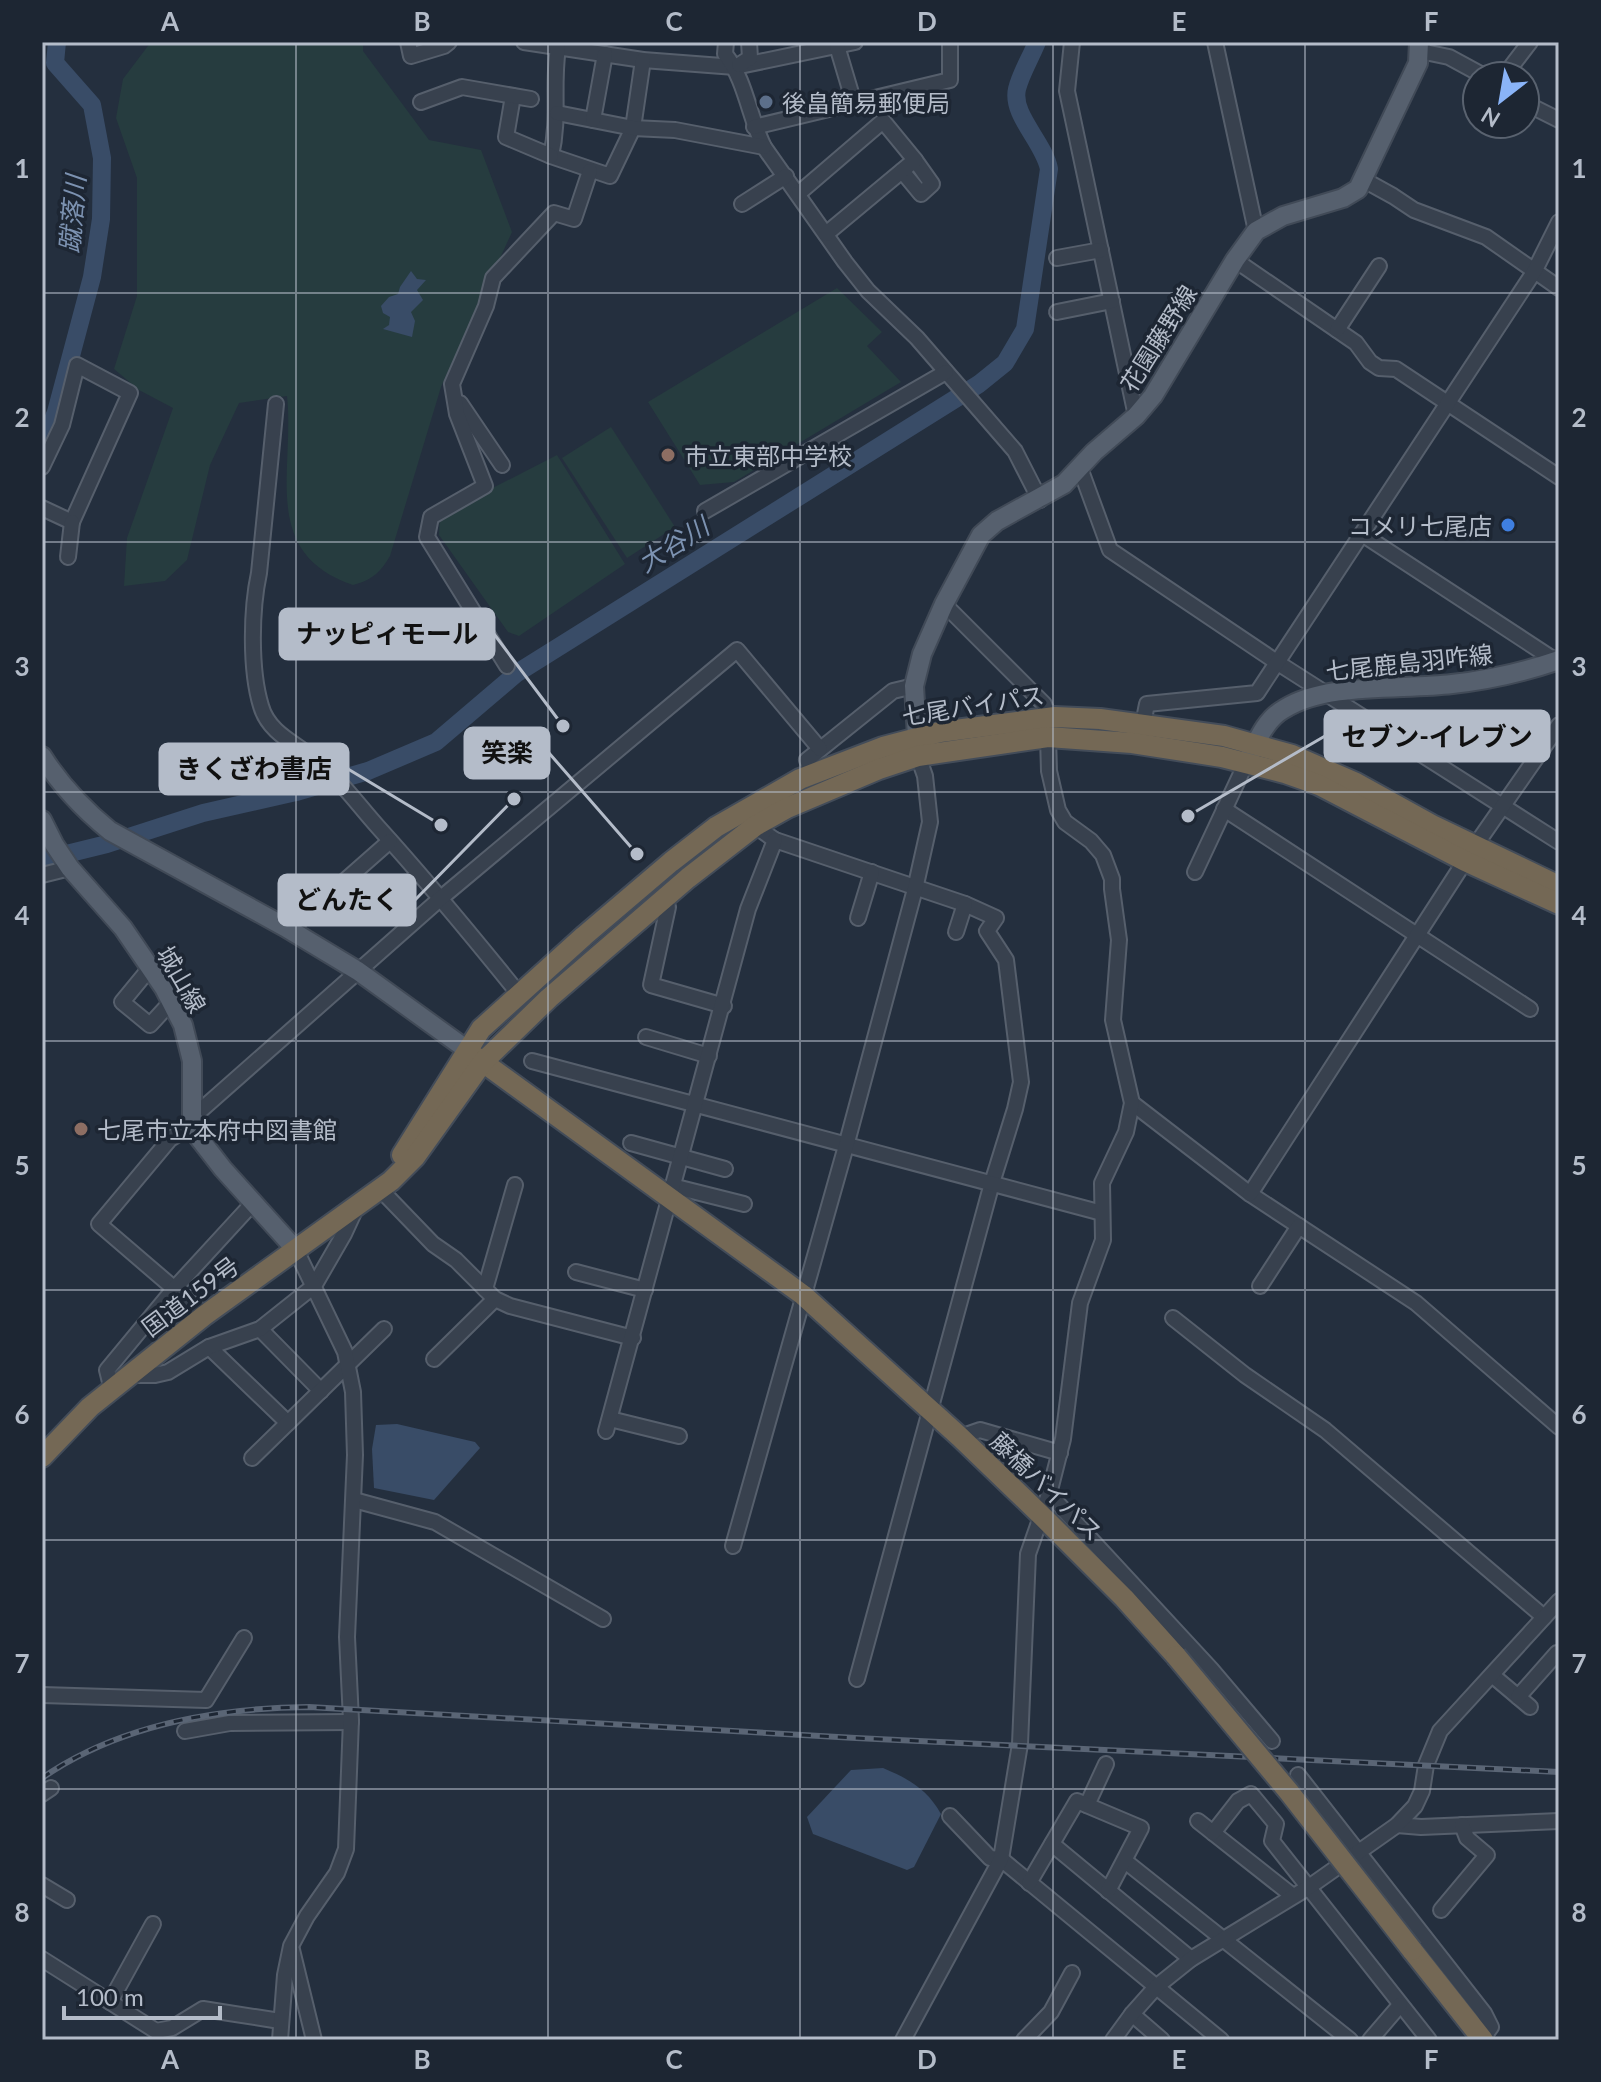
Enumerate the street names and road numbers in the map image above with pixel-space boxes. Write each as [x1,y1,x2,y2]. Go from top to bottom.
street label: 花園藤野線 [1114,279,1202,397]
street label: 七尾鹿島羽咋線 [1324,639,1494,685]
street label: 七尾バイパス [900,679,1046,731]
street label: 城山線 [151,941,213,1017]
street label: 国道159号 [136,1250,244,1342]
street label: 藤橋バイパス [985,1426,1109,1546]

